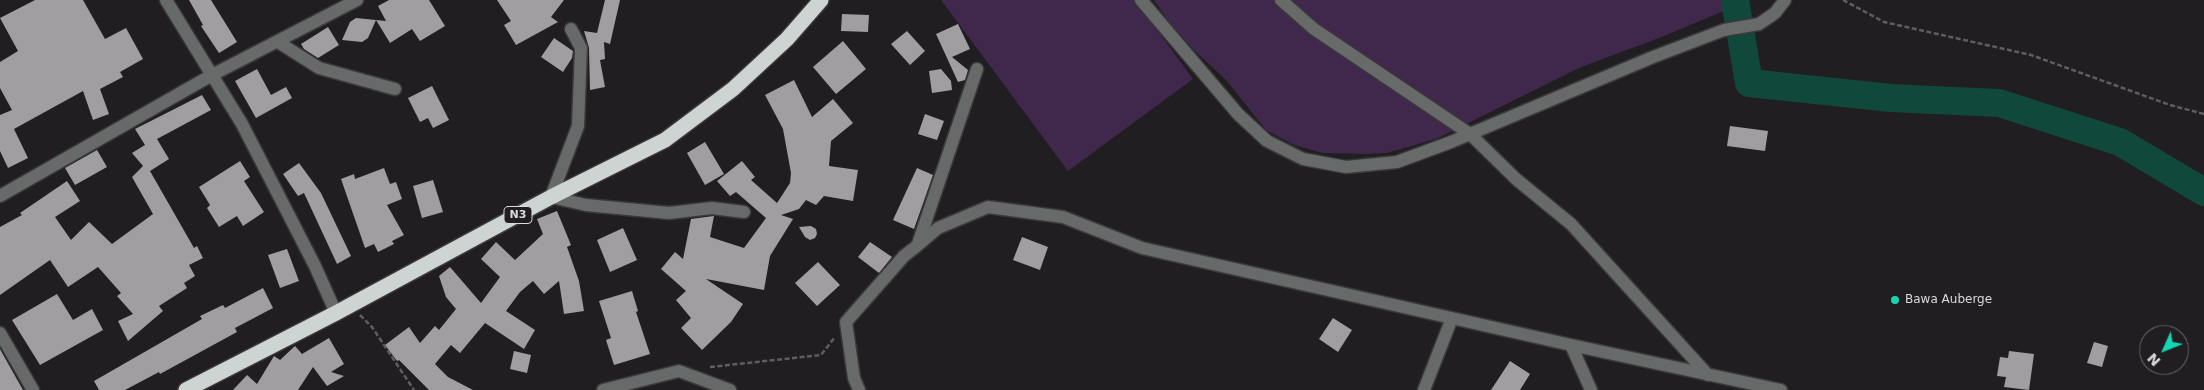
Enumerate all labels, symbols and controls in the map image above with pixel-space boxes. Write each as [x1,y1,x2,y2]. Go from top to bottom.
road number: N3 [504,206,532,224]
place label: Bawa Auberge [1905,293,1992,307]
marker: Bawa Auberge [1889,294,1901,306]
north arrow [2139,325,2189,375]
text: N [2144,350,2164,369]

